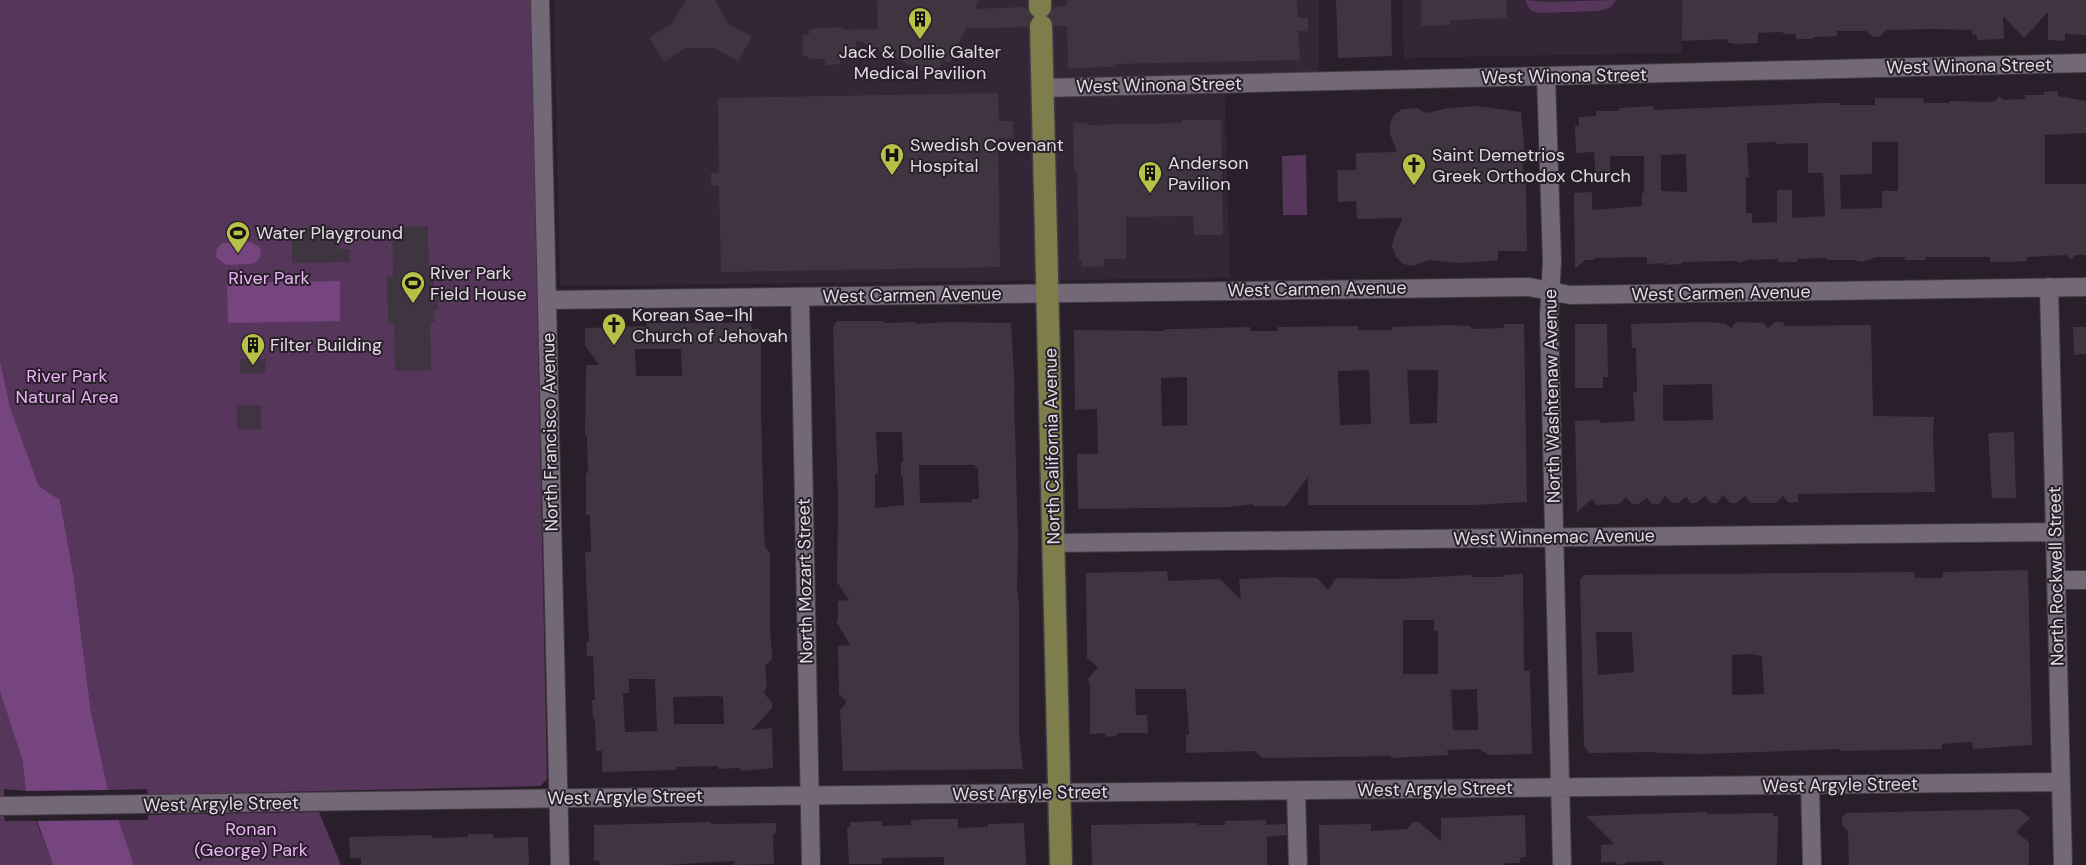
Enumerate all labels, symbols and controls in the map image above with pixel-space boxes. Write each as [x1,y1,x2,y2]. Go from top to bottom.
building icon: Jack & Dollie Galter Medical Pavilion [907,6,933,40]
place label: Jack & Dollie Galter Medical Pavilion [839,40,1002,85]
street label: West Winona Street [1886,53,2052,79]
street label: West Winona Street [1481,63,1647,89]
street label: West Winona Street [1076,72,1242,98]
place label: Swedish Covenant Hospital [910,133,1064,178]
hospital icon: Swedish Covenant Hospital [879,142,905,176]
place label: Saint Demetrios Greek Orthodox Church [1432,143,1631,188]
place label: Anderson Pavilion [1168,151,1249,196]
church icon: Saint Demetrios Greek Orthodox Church [1401,152,1427,186]
building icon: Anderson Pavilion [1137,160,1163,194]
sports icon: Water Playground [225,220,251,254]
place label: Water Playground [256,221,403,245]
place label: River Park Field House [430,261,527,306]
park label: River Park [228,266,310,290]
sports icon: River Park Field House [400,270,426,304]
street label: West Carmen Avenue [1227,275,1407,303]
street label: West Carmen Avenue [1631,279,1811,307]
street label: West Carmen Avenue [822,281,1002,309]
street label: North Washtenaw Avenue [1538,289,1566,503]
place label: Korean Sae-Ihl Church of Jehovah [632,303,788,348]
church icon: Korean Sae-Ihl Church of Jehovah [601,312,627,346]
building icon: Filter Building [240,332,266,366]
street label: North Francisco Avenue [536,332,564,532]
place label: Filter Building [270,333,382,357]
street label: North California Avenue [1038,348,1066,544]
park label: River Park Natural Area [16,364,118,409]
street label: North Rockwell Street [2042,486,2070,666]
street label: North Mozart Street [792,498,818,664]
street label: West Winnemac Avenue [1453,523,1655,551]
street label: West Argyle Street [1762,772,1918,798]
street label: West Argyle Street [1357,776,1513,802]
street label: West Argyle Street [952,780,1108,806]
street label: West Argyle Street [547,784,703,810]
street label: West Argyle Street [143,791,299,817]
park label: Ronan (George) Park [194,817,308,862]

